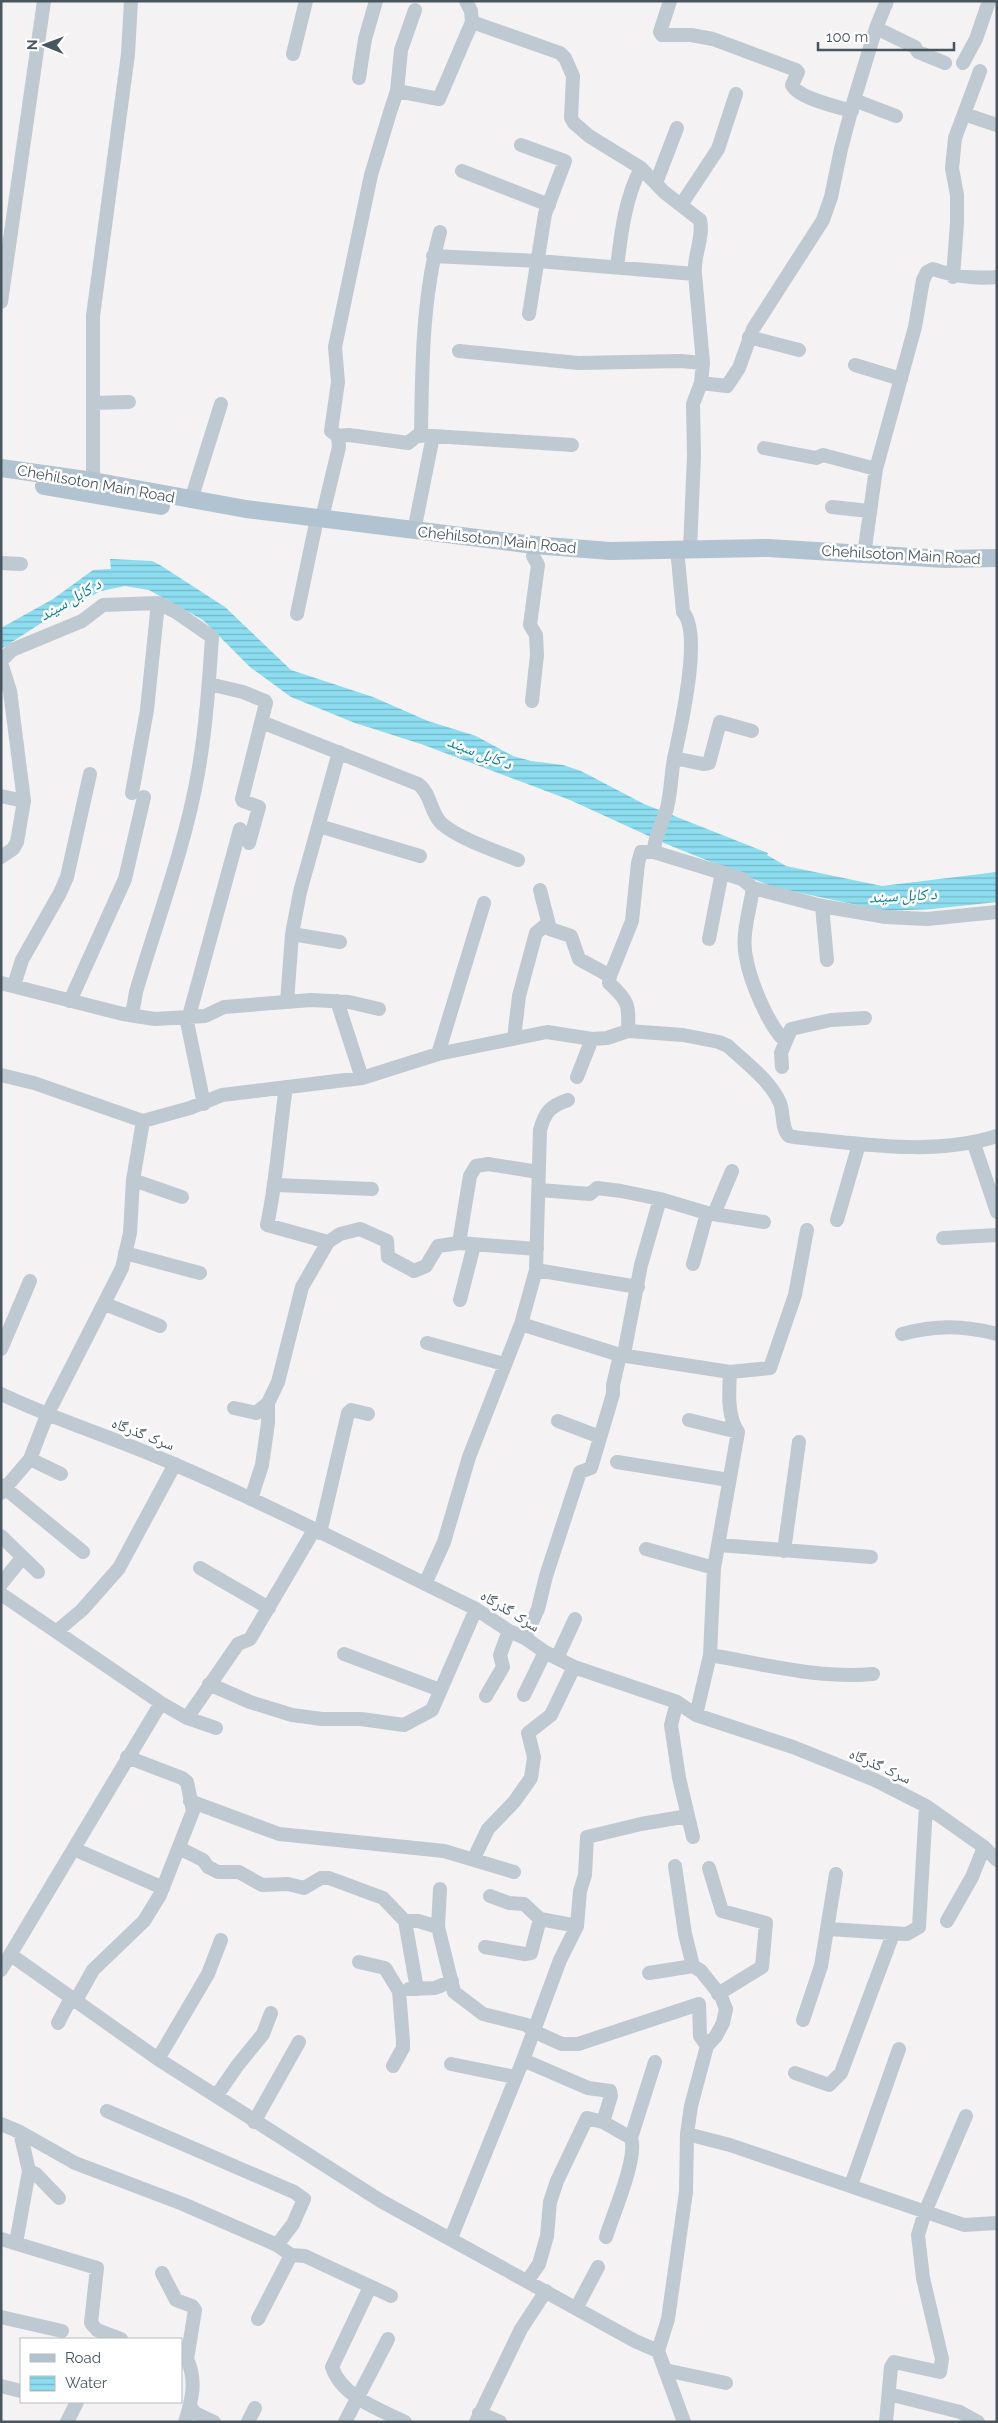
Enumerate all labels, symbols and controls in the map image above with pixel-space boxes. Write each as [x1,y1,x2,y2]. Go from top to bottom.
north arrow [20,20,70,70]
scale bar [818,20,954,52]
text: 100 m [826,28,868,46]
text: N [24,39,40,50]
street label: Chehilsoton Main Road [16,461,176,507]
street label: Chehilsoton Main Road [417,523,577,557]
street label: Chehilsoton Main Road [821,542,981,568]
water label: د کابل سيند [36,574,105,625]
water label: د کابل سيند [444,731,515,775]
water label: د کابل سيند [869,884,938,908]
street label: سرک گذرگاه [109,1414,177,1454]
street label: سرک گذرگاه [477,1586,543,1636]
street label: سرک گذرگاه [846,1744,914,1788]
legend [20,2338,182,2403]
text: Road [65,2349,101,2367]
text: Water [65,2374,108,2392]

